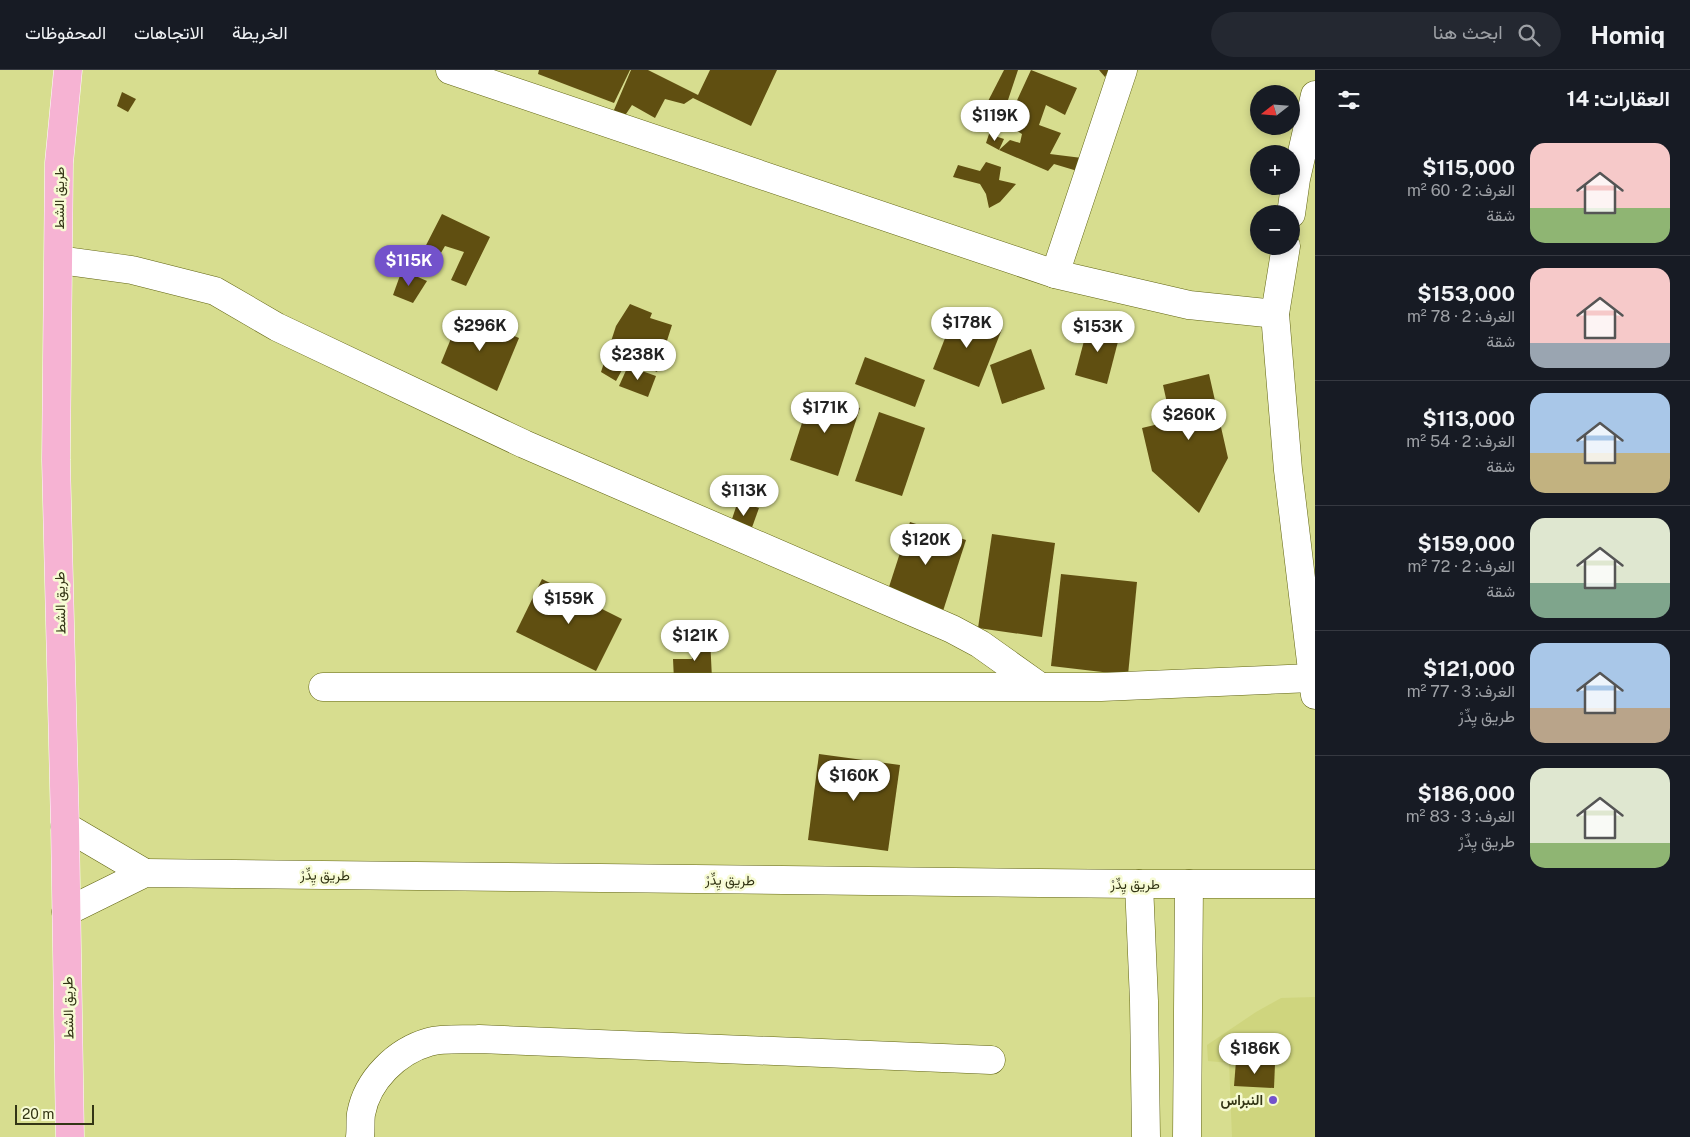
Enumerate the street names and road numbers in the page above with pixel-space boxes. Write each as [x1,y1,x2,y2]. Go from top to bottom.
street label: طريق الشط [51,167,68,229]
street label: طريق الشط [51,571,70,635]
street label: طريق يِدِّرْ [299,867,350,887]
street label: طريق يِدِّرْ [704,872,755,892]
street label: طريق يِدِّرْ [1109,876,1160,895]
street label: طريق الشط [59,976,78,1040]

